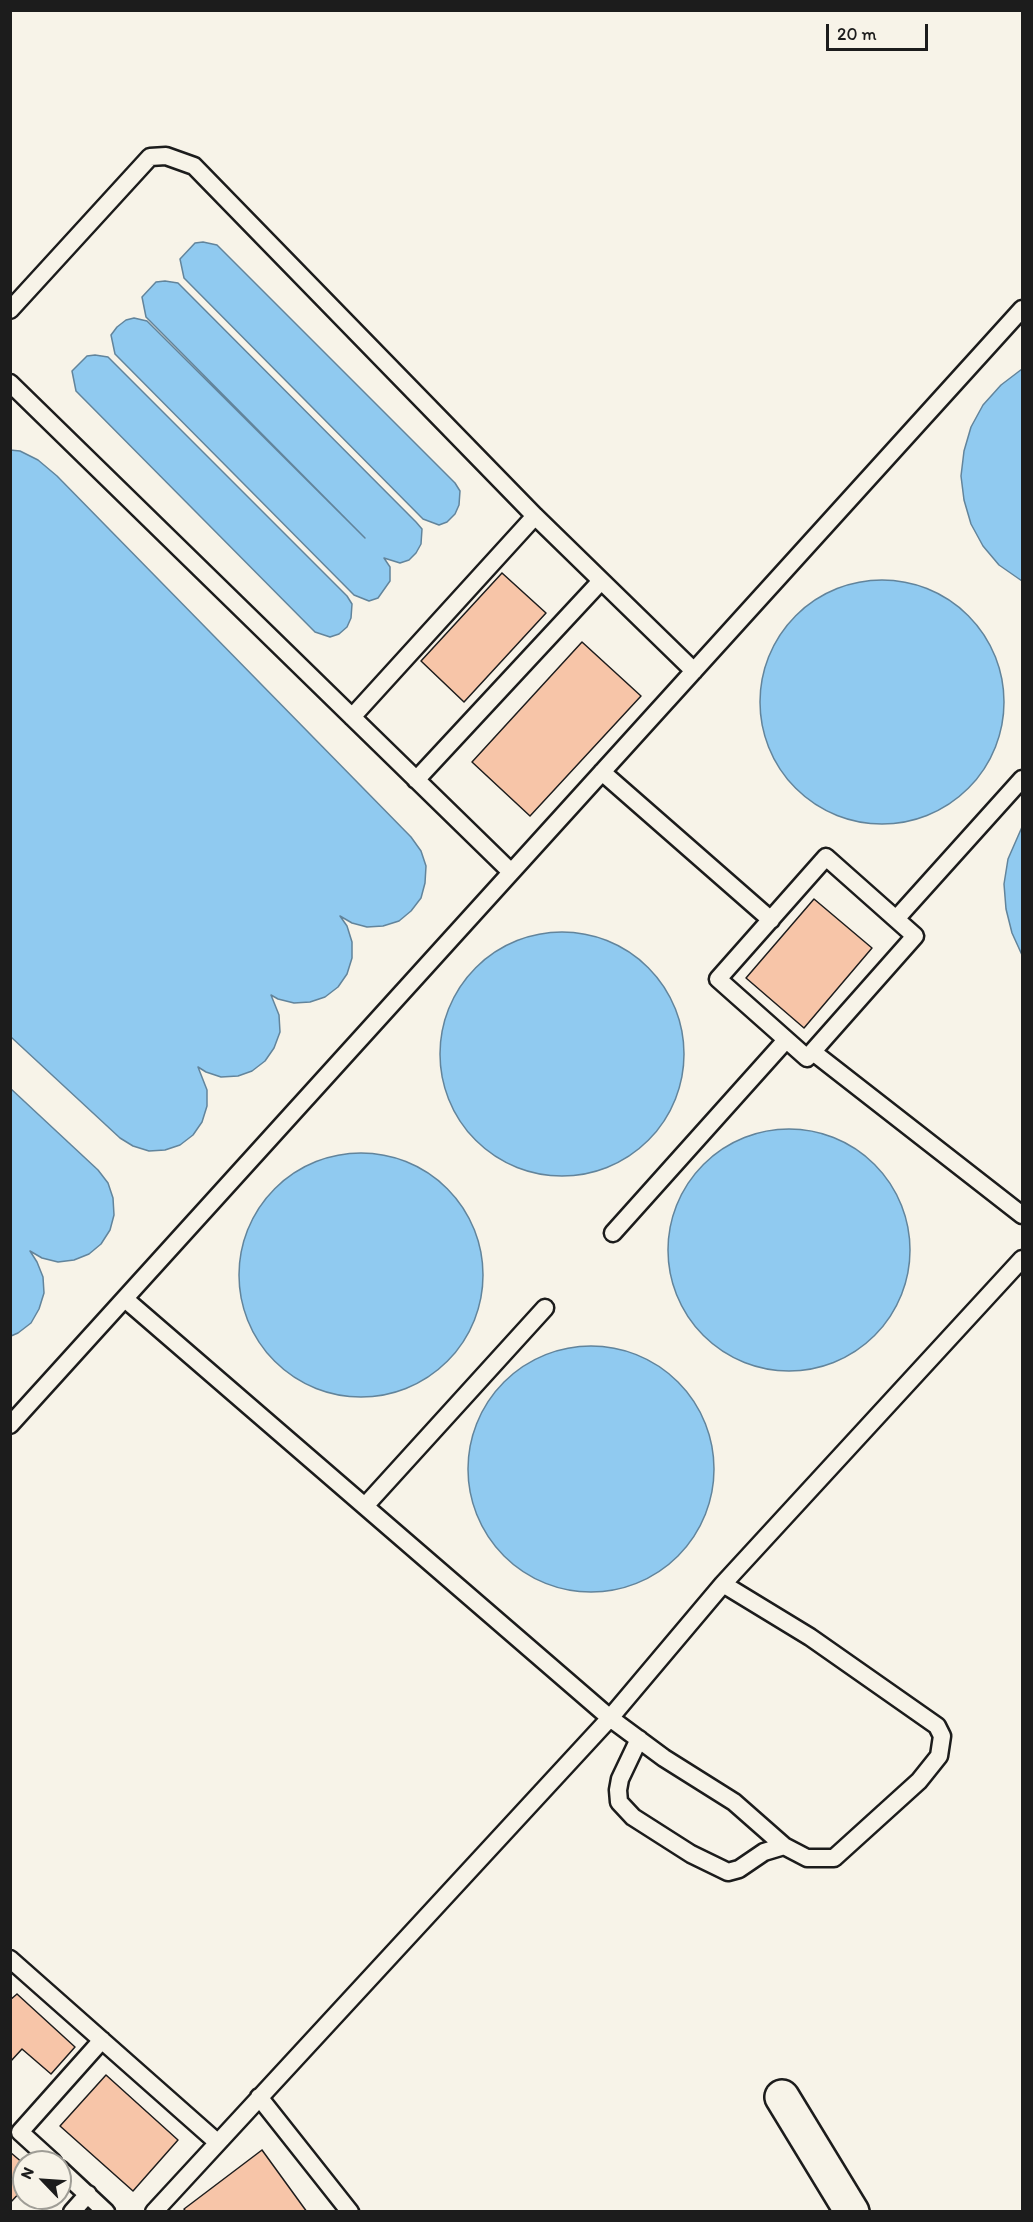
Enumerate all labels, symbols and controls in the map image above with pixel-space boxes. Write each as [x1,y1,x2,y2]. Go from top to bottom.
scale bar [829,12,931,50]
text: 20 m [837,23,877,45]
north arrow [12,2150,72,2210]
text: N [16,2164,38,2182]

